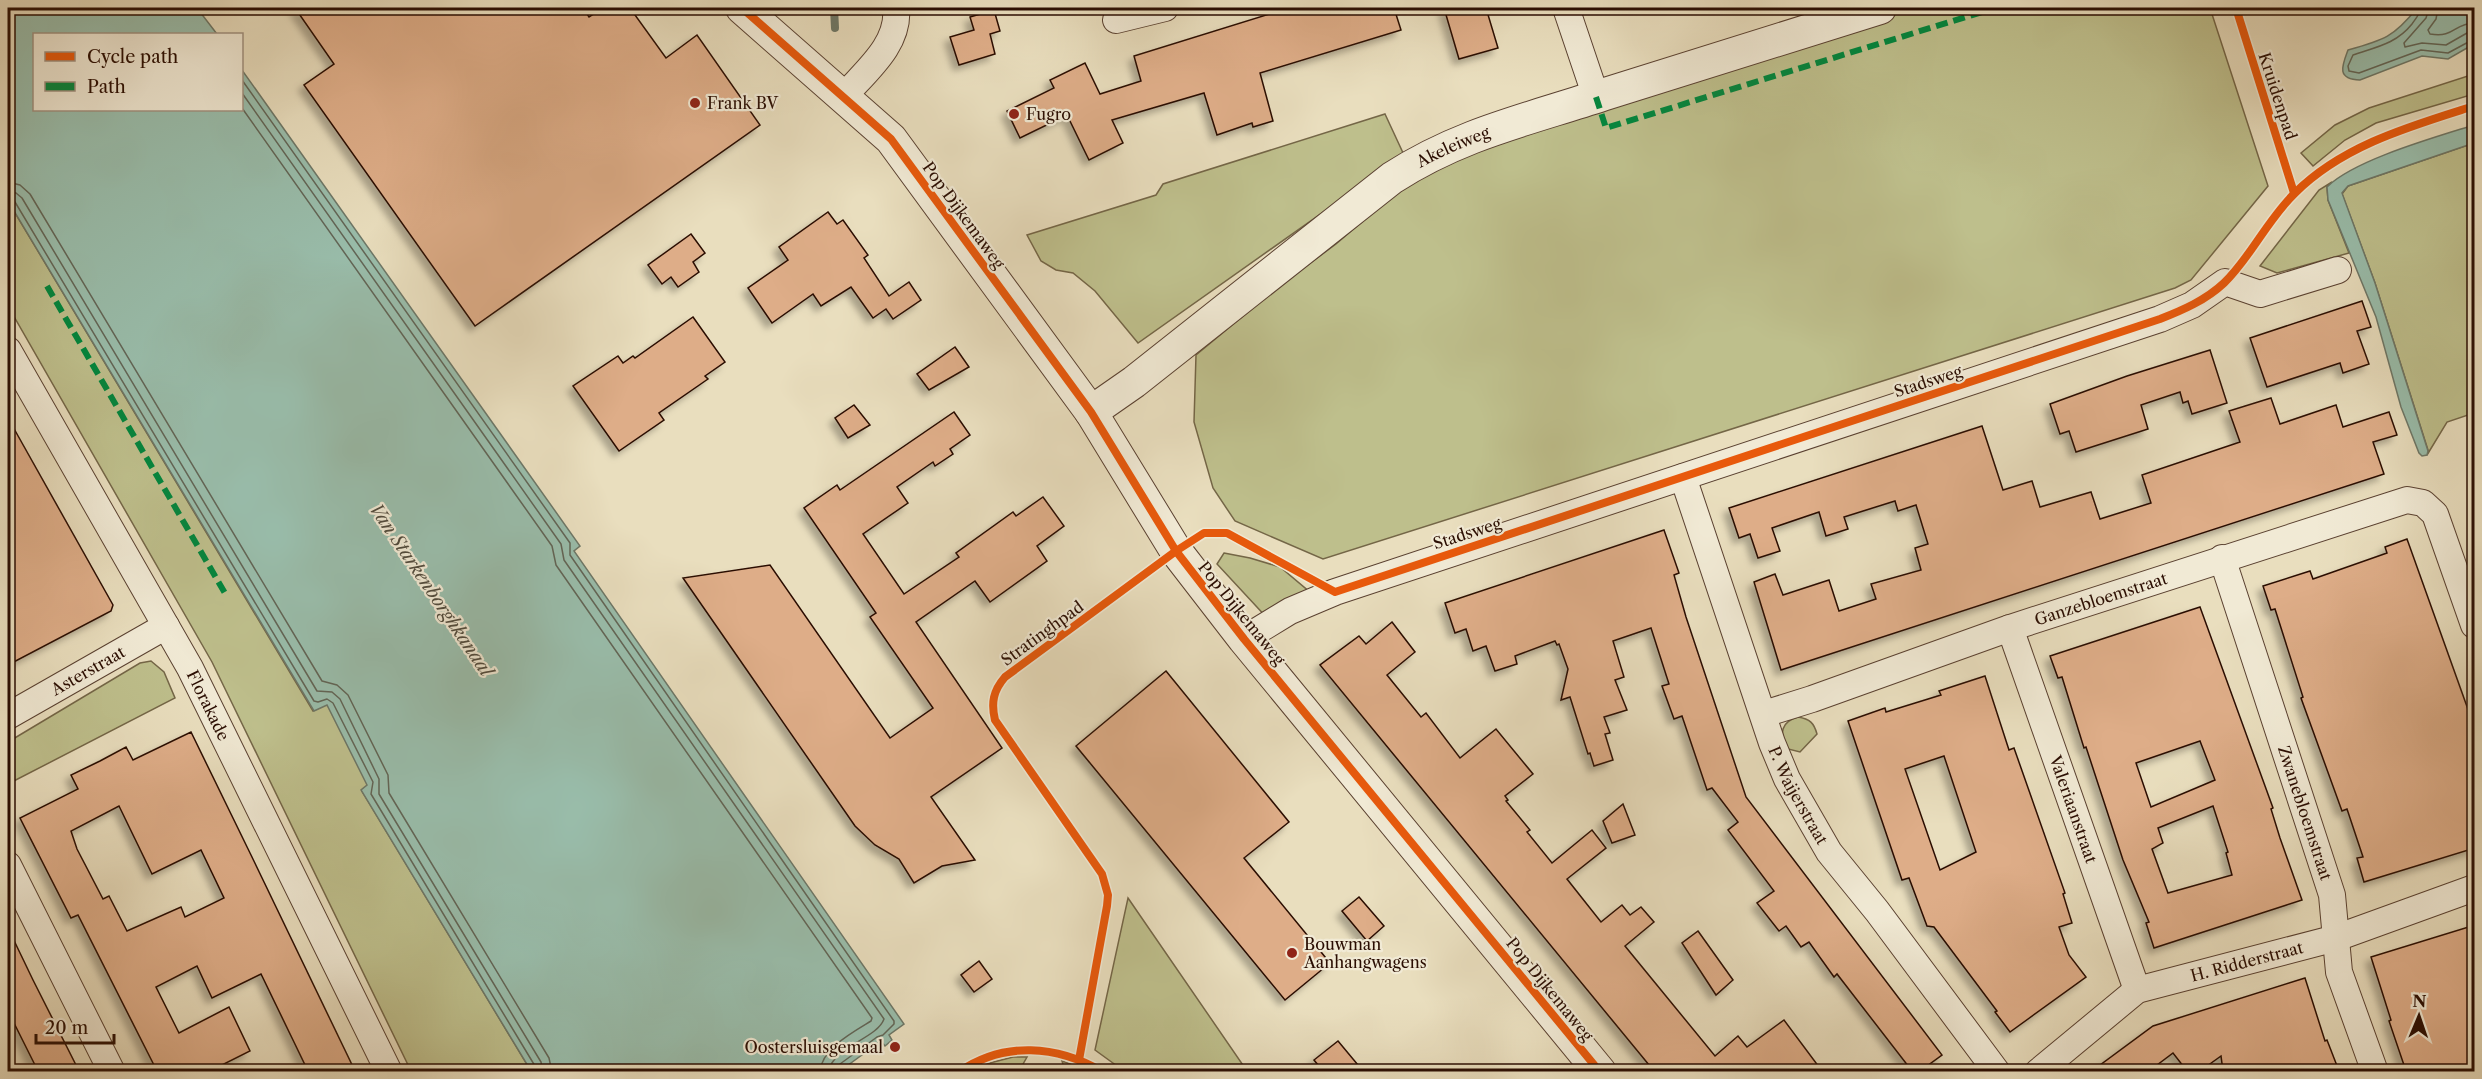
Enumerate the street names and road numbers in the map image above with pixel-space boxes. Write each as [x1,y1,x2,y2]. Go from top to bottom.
street label: Kruidenpad [2254,50,2302,142]
street label: Akeleiweg [1412,122,1493,172]
street label: Pop Dijkemaweg [919,158,1010,273]
street label: Stadsweg [1891,360,1965,401]
street label: Stadsweg [1430,512,1504,553]
street label: Pop Dijkemaweg [1194,557,1290,669]
street label: Ganzebloemstraat [2032,568,2170,629]
street label: Stratinghpad [997,596,1087,670]
street label: Asterstraat [47,641,129,700]
street label: Florakade [183,667,234,744]
street label: P. Waijerstraat [1764,743,1833,848]
street label: Zwanebloemstraat [2274,743,2337,883]
street label: Valeriaanstraat [2045,752,2102,866]
street label: Pop Dijkemaweg [1502,933,1598,1045]
street label: H. Ridderstraat [2188,937,2306,986]

